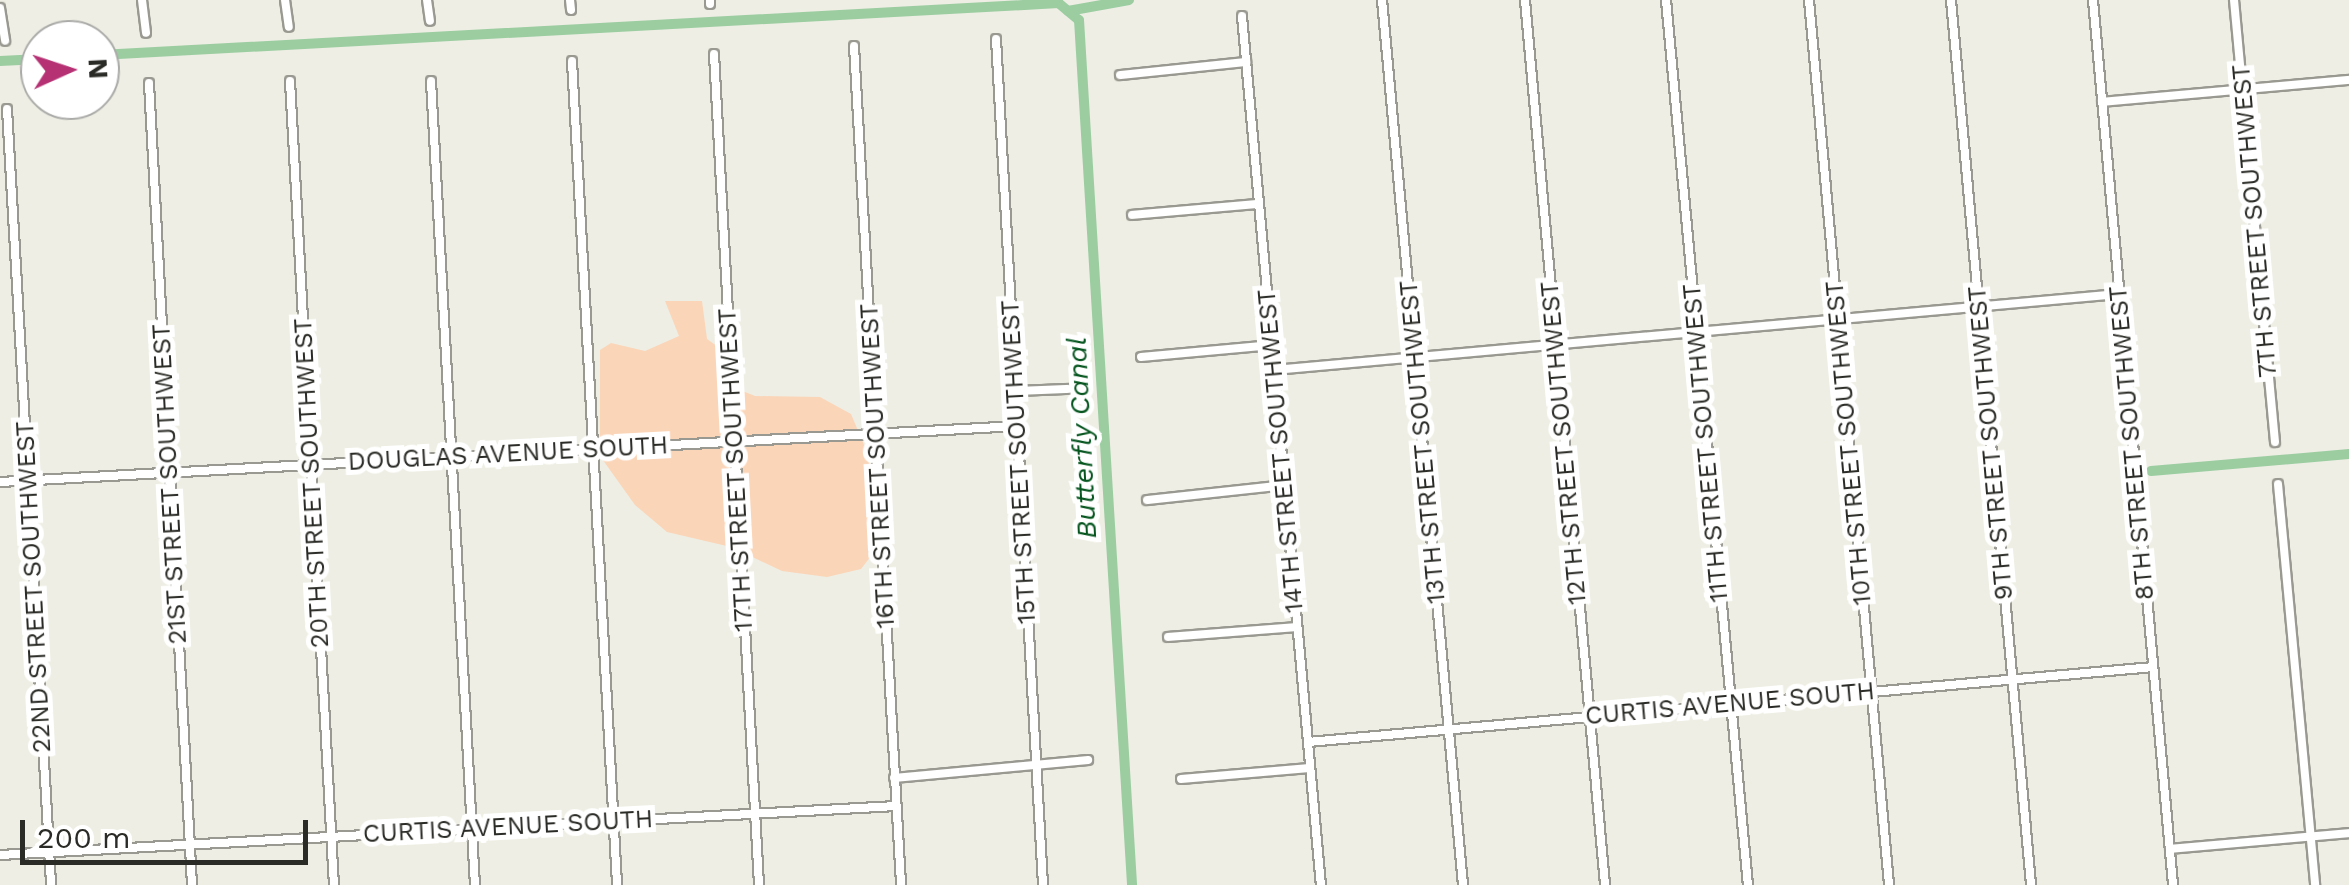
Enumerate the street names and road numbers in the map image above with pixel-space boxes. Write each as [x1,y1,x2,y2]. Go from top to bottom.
street label: 7TH STREET SOUTHWEST [2226,63,2284,379]
street label: 13TH STREET SOUTHWEST [1394,279,1452,605]
street label: 10TH STREET SOUTHWEST [1820,279,1878,607]
street label: 12TH STREET SOUTHWEST [1535,280,1593,606]
street label: 11TH STREET SOUTHWEST [1677,282,1735,604]
street label: 9TH STREET SOUTHWEST [1962,284,2020,602]
street label: 8TH STREET SOUTHWEST [2103,284,2161,602]
street label: 14TH STREET SOUTHWEST [1252,288,1310,614]
street label: 15TH STREET SOUTHWEST [996,299,1042,625]
street label: 16TH STREET SOUTHWEST [854,303,902,629]
street label: 17TH STREET SOUTHWEST [713,307,759,633]
street label: 20TH STREET SOUTHWEST [288,317,336,649]
street label: 21ST STREET SOUTHWEST [147,322,193,646]
street label: 22ND STREET SOUTHWEST [10,420,58,754]
street label: DOUGLAS AVENUE SOUTH [346,431,670,477]
street label: CURTIS AVENUE SOUTH [1583,676,1877,732]
street label: CURTIS AVENUE SOUTH [362,804,654,850]

